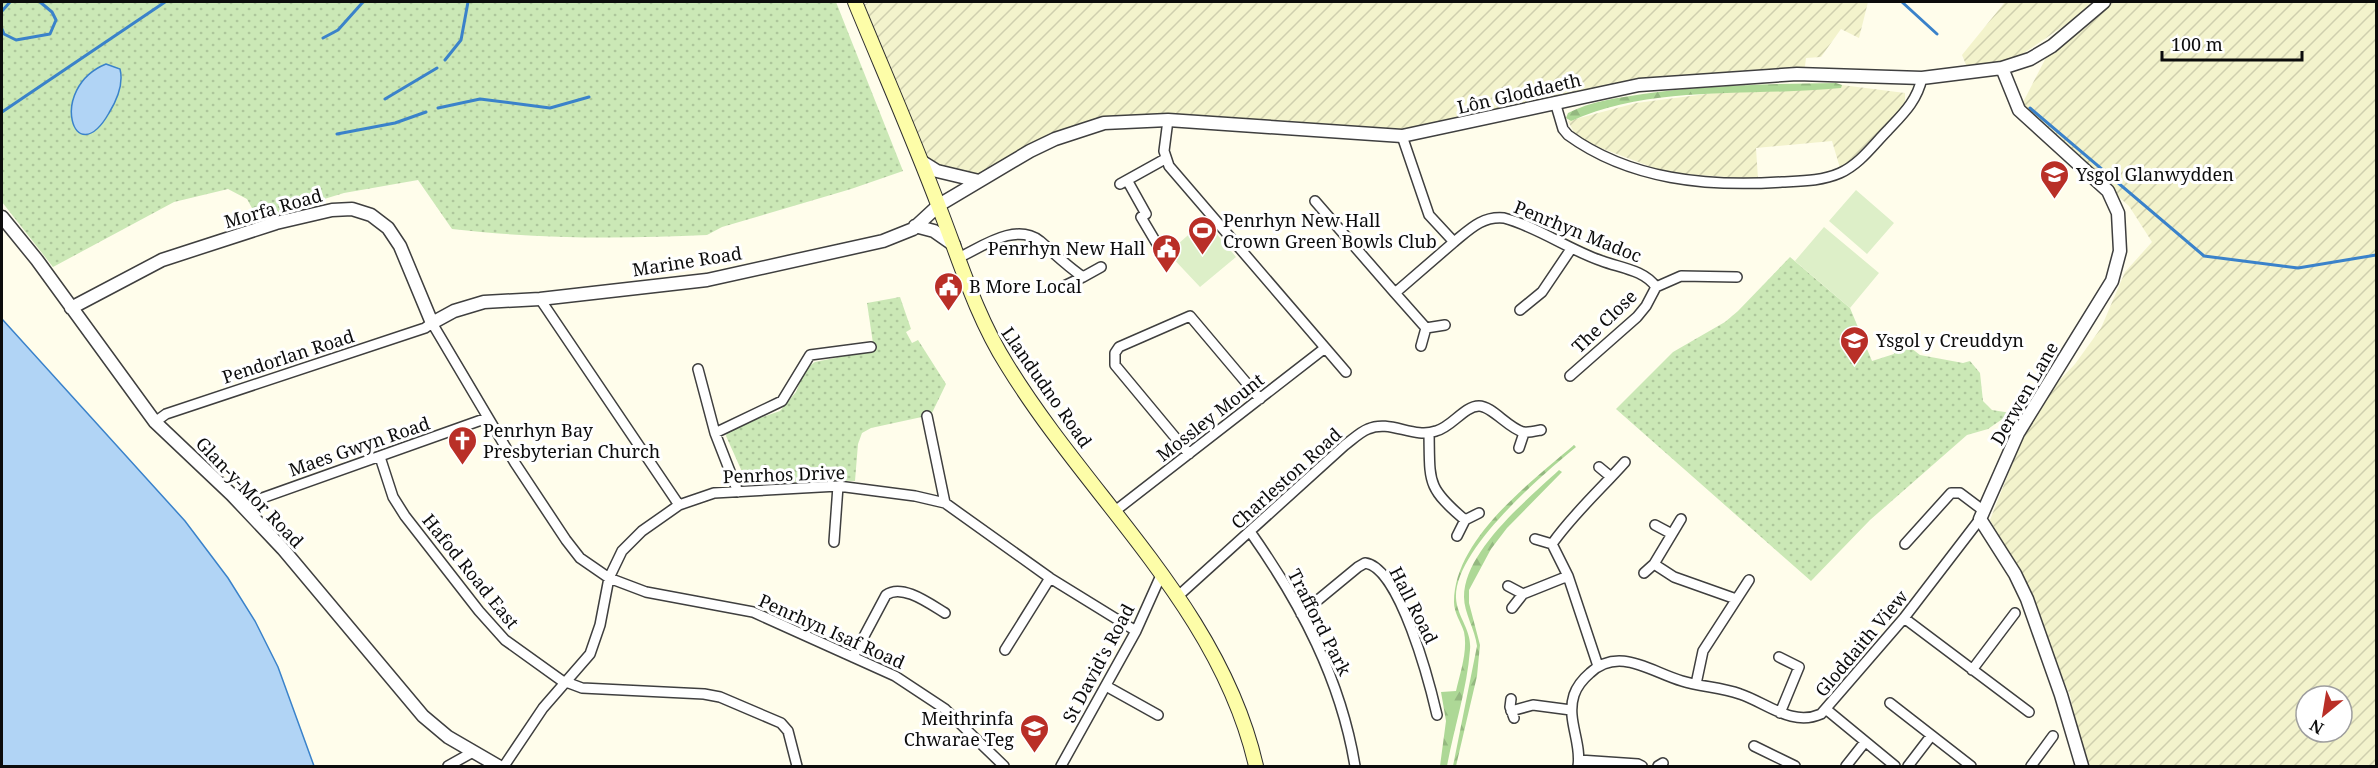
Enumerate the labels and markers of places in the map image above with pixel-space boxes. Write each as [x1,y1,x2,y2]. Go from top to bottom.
school or university icon: Ysgol Glanwydden [2039,158,2071,200]
place label: Ysgol Glanwydden [2075,162,2234,186]
place label: Penrhyn New Hall Crown Green Bowls Club [1223,208,1437,253]
sports icon: Penrhyn New Hall Crown Green Bowls Club [1186,214,1218,256]
public building icon: Penrhyn New Hall [1150,232,1182,274]
place label: Penrhyn New Hall [988,236,1145,260]
public building icon: B More Local [932,270,964,312]
place label: B More Local [969,274,1082,298]
school or university icon: Ysgol y Creuddyn [1839,324,1871,366]
place label: Ysgol y Creuddyn [1875,328,2024,352]
place label: Penrhyn Bay Presbyterian Church [483,418,660,463]
church icon: Penrhyn Bay Presbyterian Church [446,424,478,466]
place label: Meithrinfa Chwarae Teg [904,706,1014,751]
school or university icon: Meithrinfa Chwarae Teg [1019,712,1051,754]

